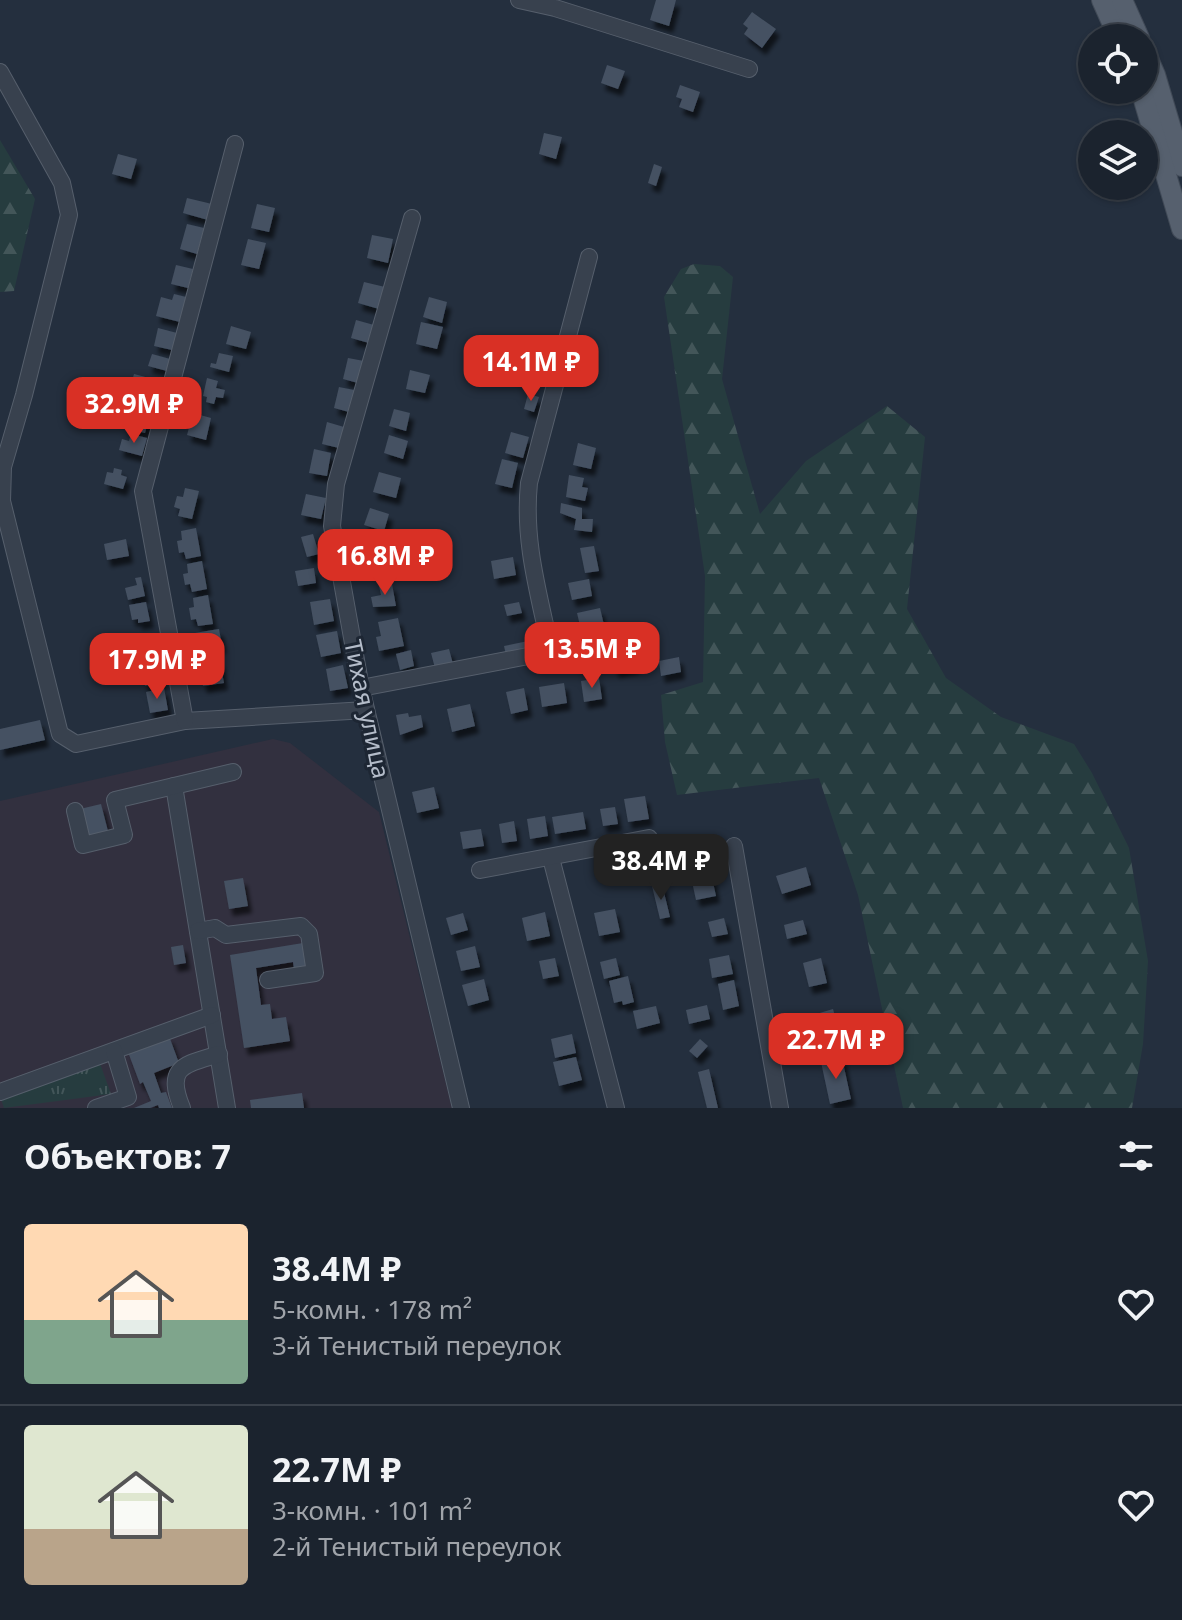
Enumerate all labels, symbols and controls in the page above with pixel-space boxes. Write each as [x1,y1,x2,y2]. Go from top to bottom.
map controls [1078,24,1158,200]
button: locate [1078,24,1158,104]
button: layers [1078,120,1158,200]
pin: 14.1M ₽ [457,335,605,403]
text: 14.1M ₽ [482,343,580,379]
pin: 32.9M ₽ [60,377,208,445]
text: 32.9M ₽ [85,385,183,421]
pin: 16.8M ₽ [311,529,459,597]
text: 16.8M ₽ [336,537,434,573]
pin: 13.5M ₽ [518,622,666,690]
text: 13.5M ₽ [543,630,641,666]
pin: 17.9M ₽ [83,633,231,701]
street label: Тихая улица [337,637,399,781]
text: 17.9M ₽ [108,641,206,677]
pin: 38.4M ₽ [587,834,735,902]
text: 38.4M ₽ [612,842,710,878]
pin: 22.7M ₽ [762,1013,910,1081]
text: 22.7M ₽ [787,1021,885,1057]
text: Объектов: 7 [24,1133,231,1179]
icon: filters [1114,1134,1158,1178]
text: 38.4M ₽ [272,1245,401,1291]
icon: home [88,1256,184,1352]
icon: heart [1114,1282,1158,1326]
text: 5-комн. · 178 m² [272,1291,472,1327]
text: 3-й Тенистый переулок [272,1327,561,1363]
text: 22.7M ₽ [272,1446,401,1492]
icon: home [88,1457,184,1553]
icon: heart [1114,1483,1158,1527]
text: 3-комн. · 101 m² [272,1492,472,1528]
text: 2-й Тенистый переулок [272,1528,561,1564]

